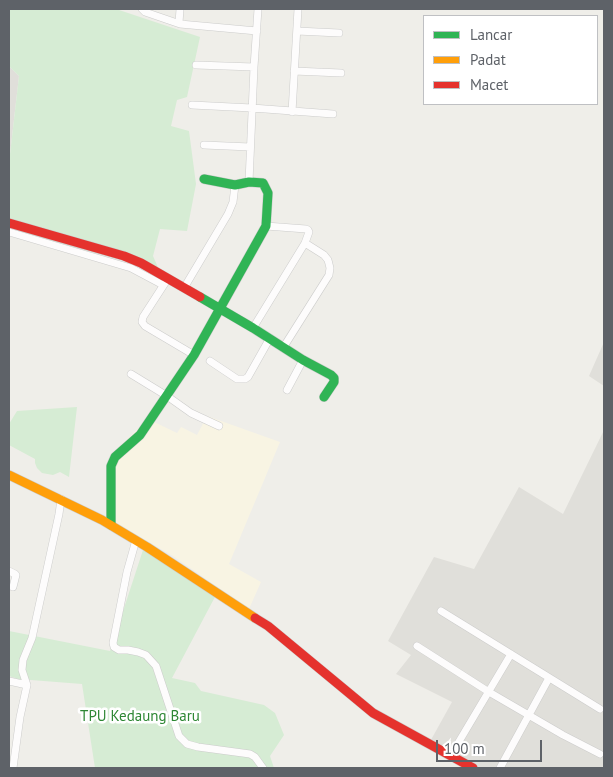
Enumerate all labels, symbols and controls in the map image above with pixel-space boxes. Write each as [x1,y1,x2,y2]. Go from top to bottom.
legend [423,15,598,105]
text: Lancar [470,25,512,44]
text: Padat [470,50,506,69]
text: Macet [470,75,508,94]
park label: TPU Kedaung Baru [80,708,200,726]
scale bar [438,730,544,762]
text: 100 m [444,739,485,758]

